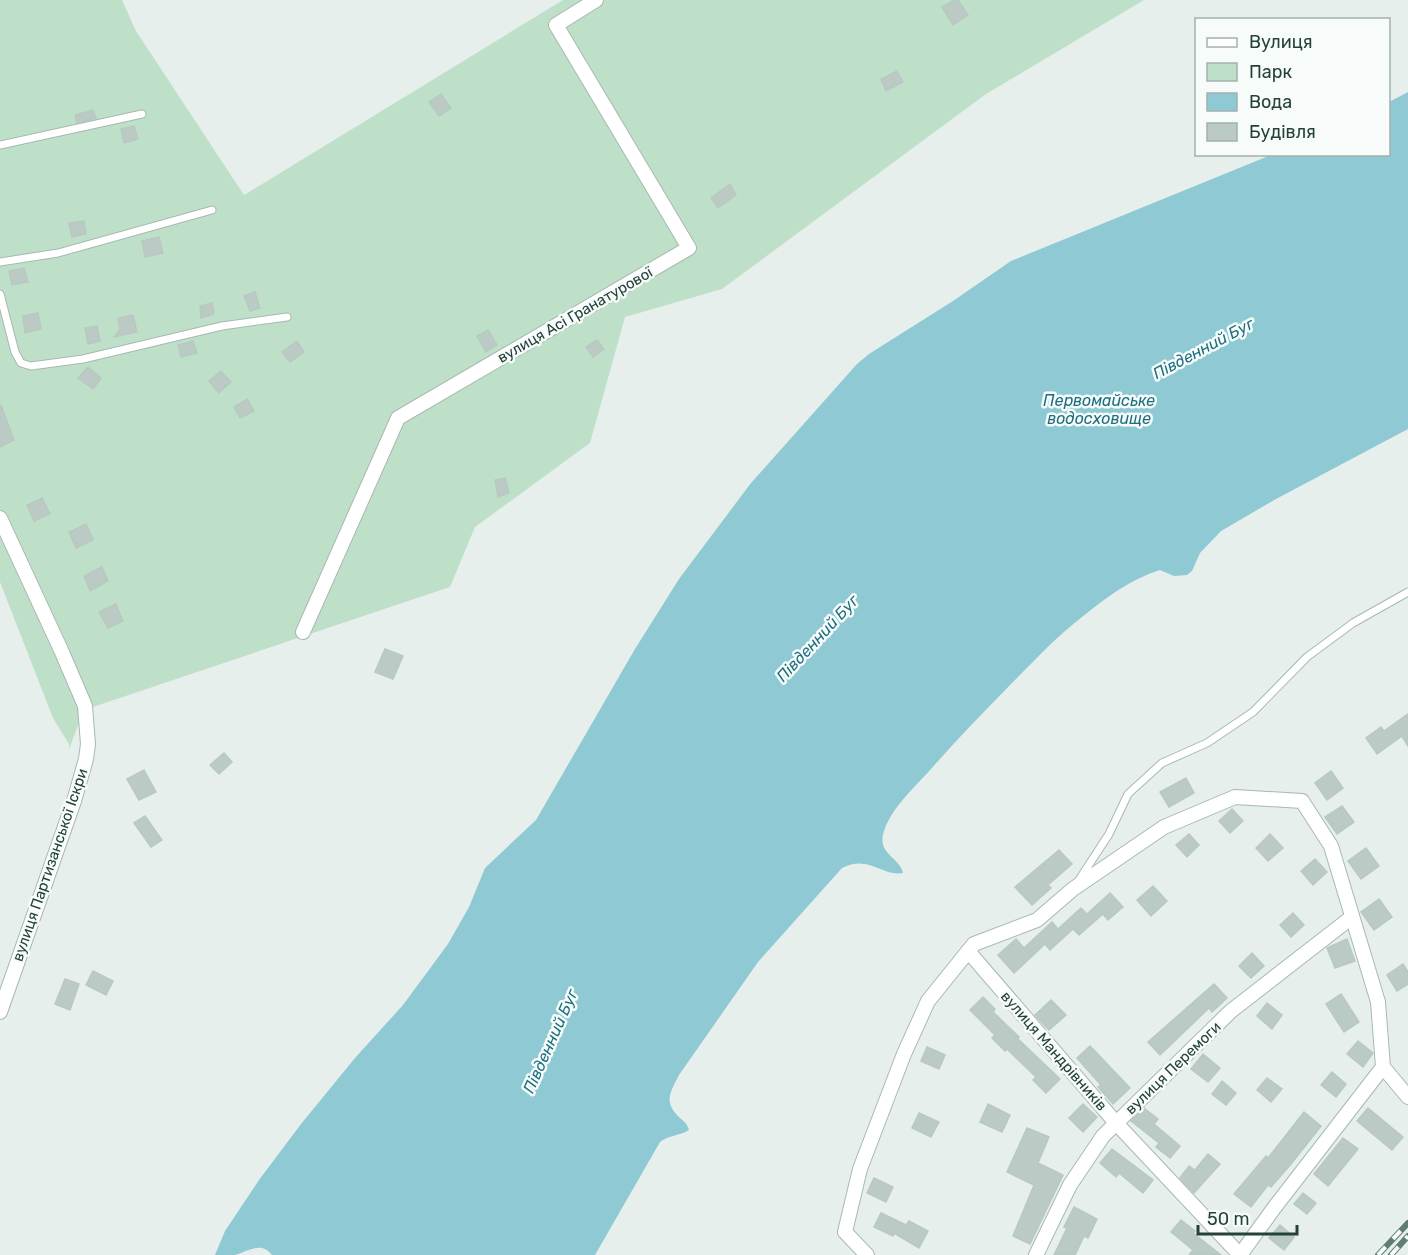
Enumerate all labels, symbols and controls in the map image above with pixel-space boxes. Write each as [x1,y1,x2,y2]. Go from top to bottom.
legend [1195,18,1390,156]
text: Вулиця [1249,31,1313,53]
text: Парк [1249,61,1293,83]
text: Вода [1249,91,1292,113]
text: Будівля [1249,121,1316,143]
street label: вулиця Асі Гранатурової [494,263,656,367]
water label: Південний Буг [1150,313,1258,383]
water label: Первомайське водосховище [1043,391,1155,428]
water label: Південний Буг [772,590,863,686]
street label: вулиця Партизанської Іскри [8,766,92,964]
water label: Південний Буг [519,985,582,1096]
street label: вулиця Мандрівників [997,987,1111,1115]
street label: вулиця Перемоги [1121,1018,1225,1118]
scale bar [1198,1198,1297,1236]
text: 50 m [1207,1208,1250,1230]

